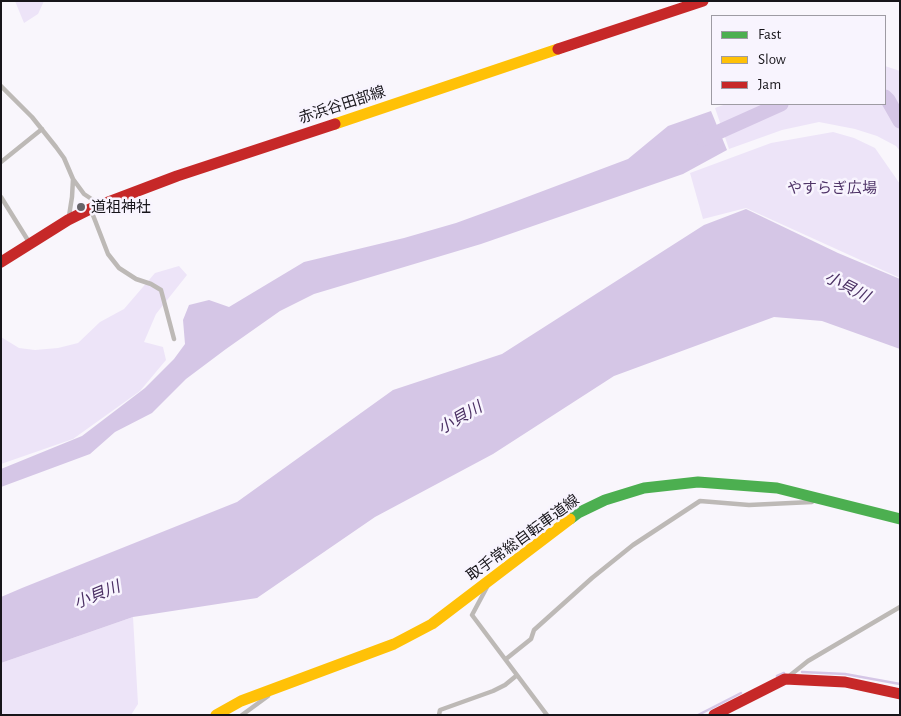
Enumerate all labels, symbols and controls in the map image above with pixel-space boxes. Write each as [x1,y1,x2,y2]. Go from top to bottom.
legend [711,15,886,105]
text: Fast [758,27,781,42]
text: Slow [758,52,786,67]
text: Jam [758,77,781,92]
street label: 赤浜谷田部線 [296,83,388,127]
park label: やすらぎ広場 [787,179,877,197]
place label: 道祖神社 [91,198,151,216]
marker: 道祖神社 [75,201,87,213]
water label: 小貝川 [821,268,873,306]
water label: 小貝川 [434,398,486,438]
street label: 取手常総自転車道線 [463,491,583,585]
water label: 小貝川 [71,577,123,613]

